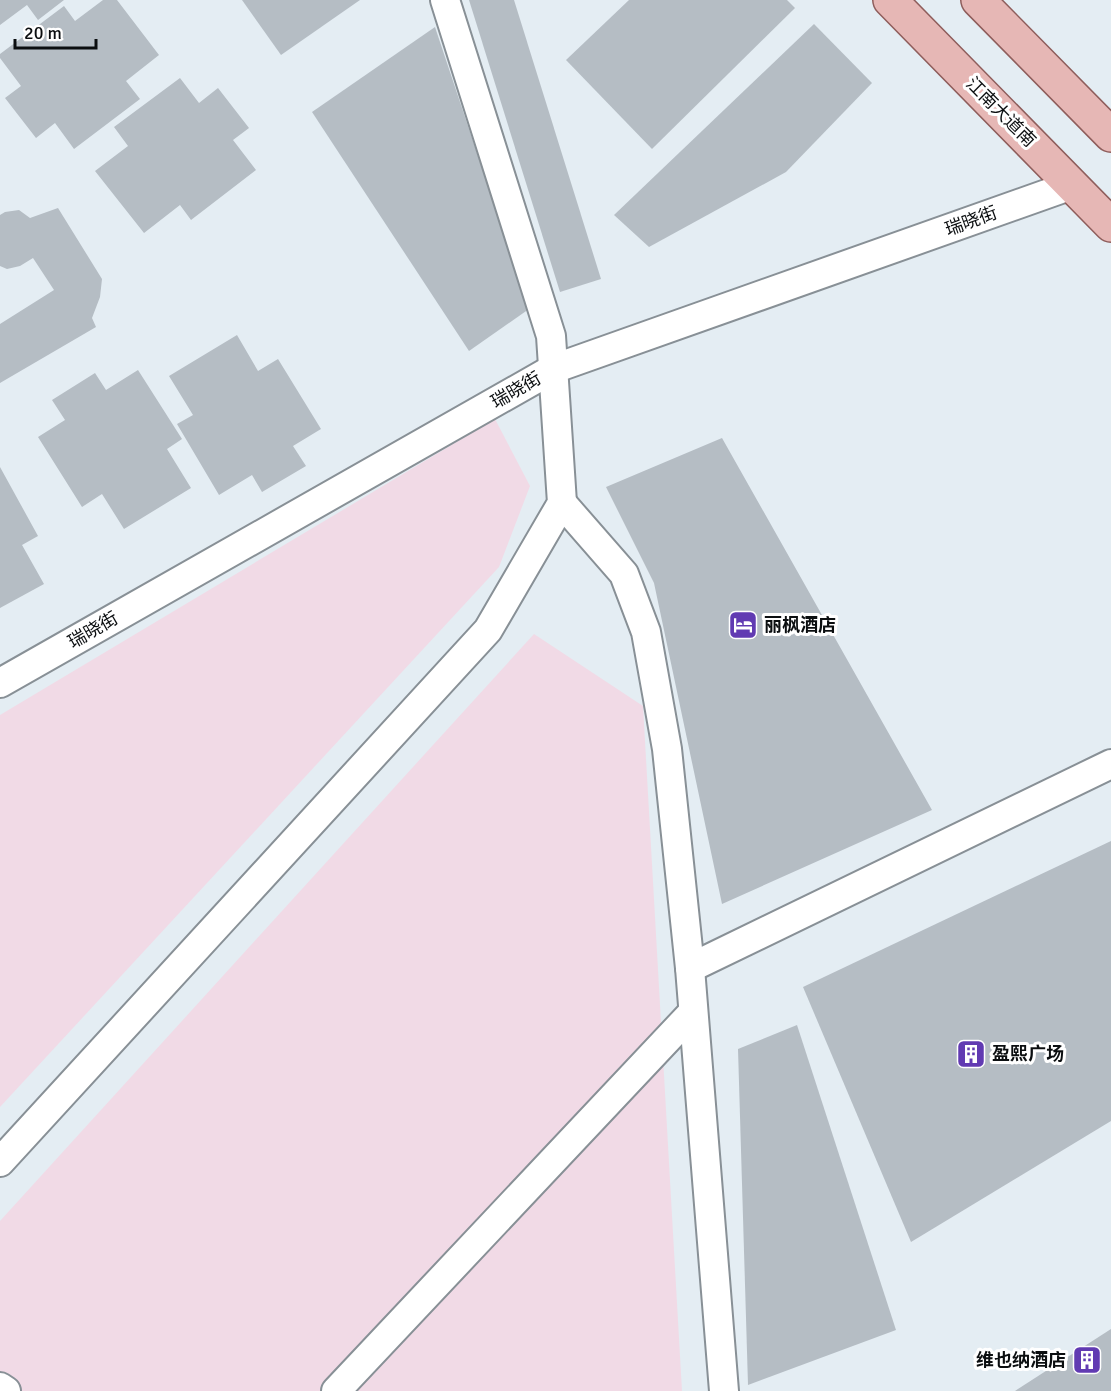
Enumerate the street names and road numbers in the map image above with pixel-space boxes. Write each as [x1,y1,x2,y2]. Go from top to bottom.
street label: 江南大道南 [961,72,1041,152]
street label: 瑞晓街 [942,201,1000,241]
street label: 瑞晓街 [487,367,545,413]
street label: 瑞晓街 [64,607,122,653]

